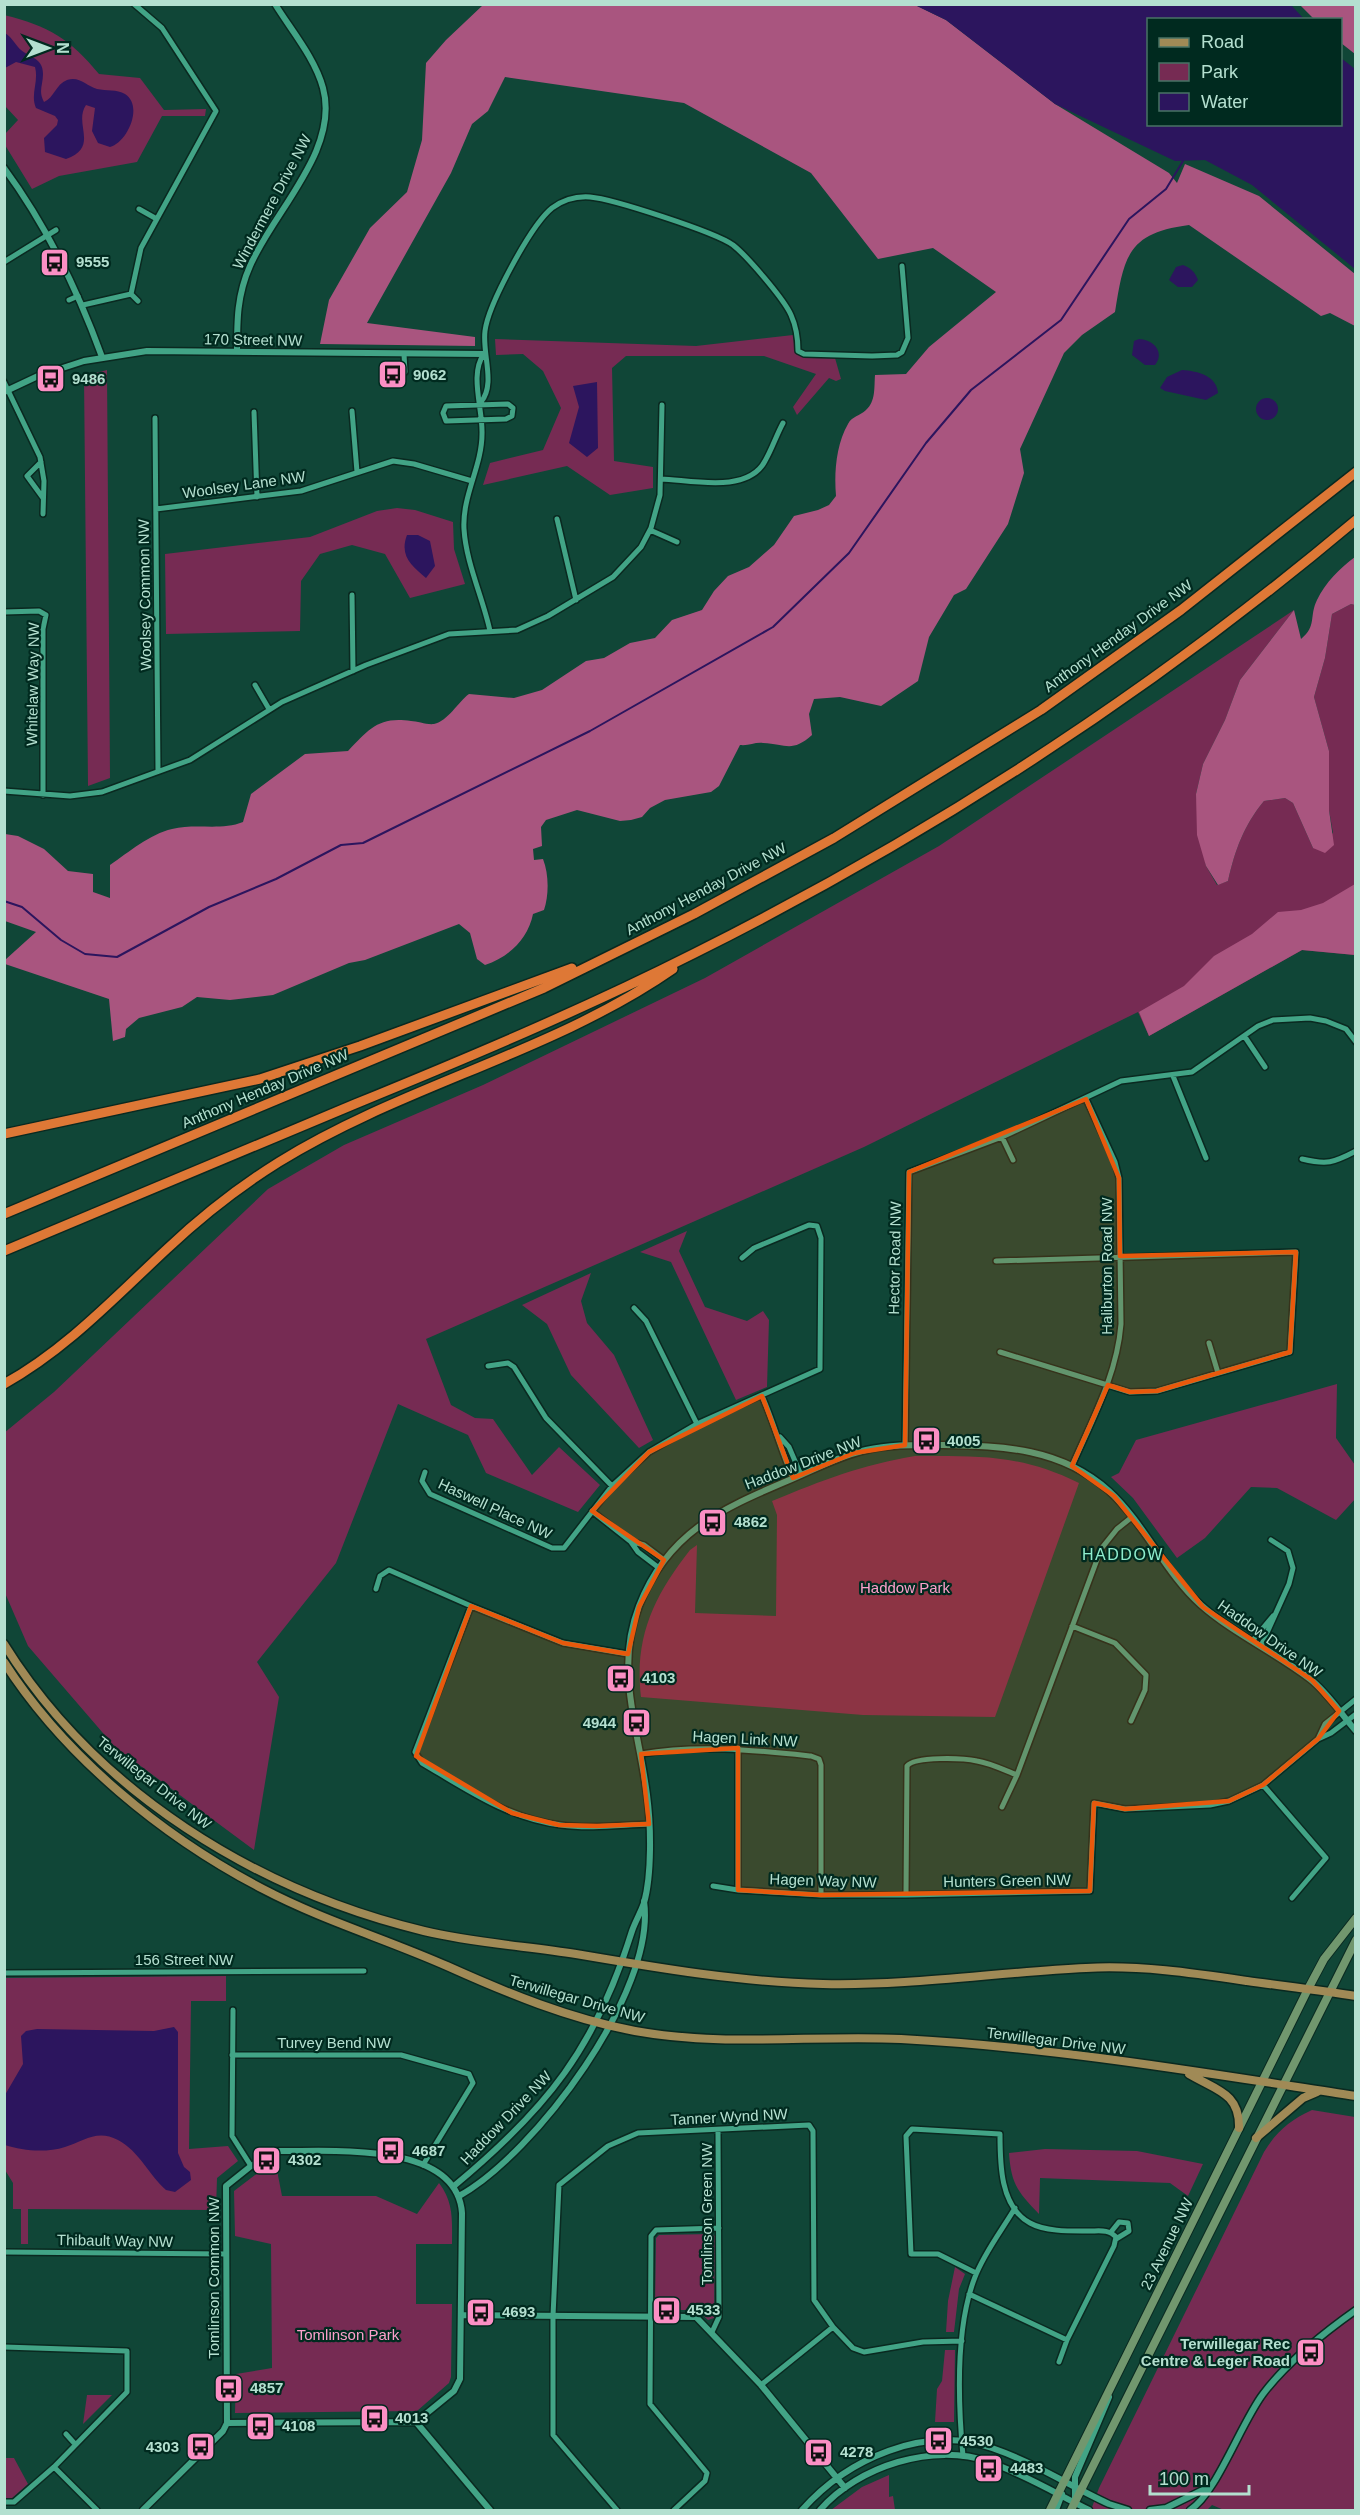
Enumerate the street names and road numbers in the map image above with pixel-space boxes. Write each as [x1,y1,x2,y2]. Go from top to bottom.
street label: Windermere Drive NW [229,131,315,272]
street label: 170 Street NW [204,330,303,349]
street label: Woolsey Lane NW [181,467,307,502]
street label: Woolsey Common NW [135,518,154,671]
street label: Anthony Henday Drive NW [1040,576,1196,695]
street label: Whitelaw Way NW [23,621,42,746]
street label: Anthony Henday Drive NW [623,839,790,938]
street label: Anthony Henday Drive NW [179,1045,351,1131]
street label: Haliburton Road NW [1098,1196,1115,1335]
street label: Hector Road NW [885,1200,904,1315]
street label: Haddow Drive NW [742,1432,864,1493]
street label: Haswell Place NW [436,1475,555,1543]
street label: Haddow Drive NW [1215,1596,1326,1681]
street label: Hagen Link NW [692,1727,799,1750]
street label: Terwillegar Drive NW [94,1733,215,1833]
street label: Hagen Way NW [769,1870,878,1891]
street label: Hunters Green NW [943,1871,1072,1890]
street label: 156 Street NW [135,1951,234,1968]
street label: Terwillegar Drive NW [507,1971,648,2026]
street label: Terwillegar Drive NW [986,2024,1127,2058]
street label: Turvey Bend NW [277,2034,392,2051]
street label: Haddow Drive NW [457,2067,555,2168]
street label: Tanner Wynd NW [670,2105,789,2128]
street label: Tomlinson Green NW [698,2142,715,2285]
street label: 23 Avenue NW [1137,2194,1196,2292]
street label: Tomlinson Common NW [205,2196,222,2359]
street label: Thibault Way NW [57,2231,174,2250]

